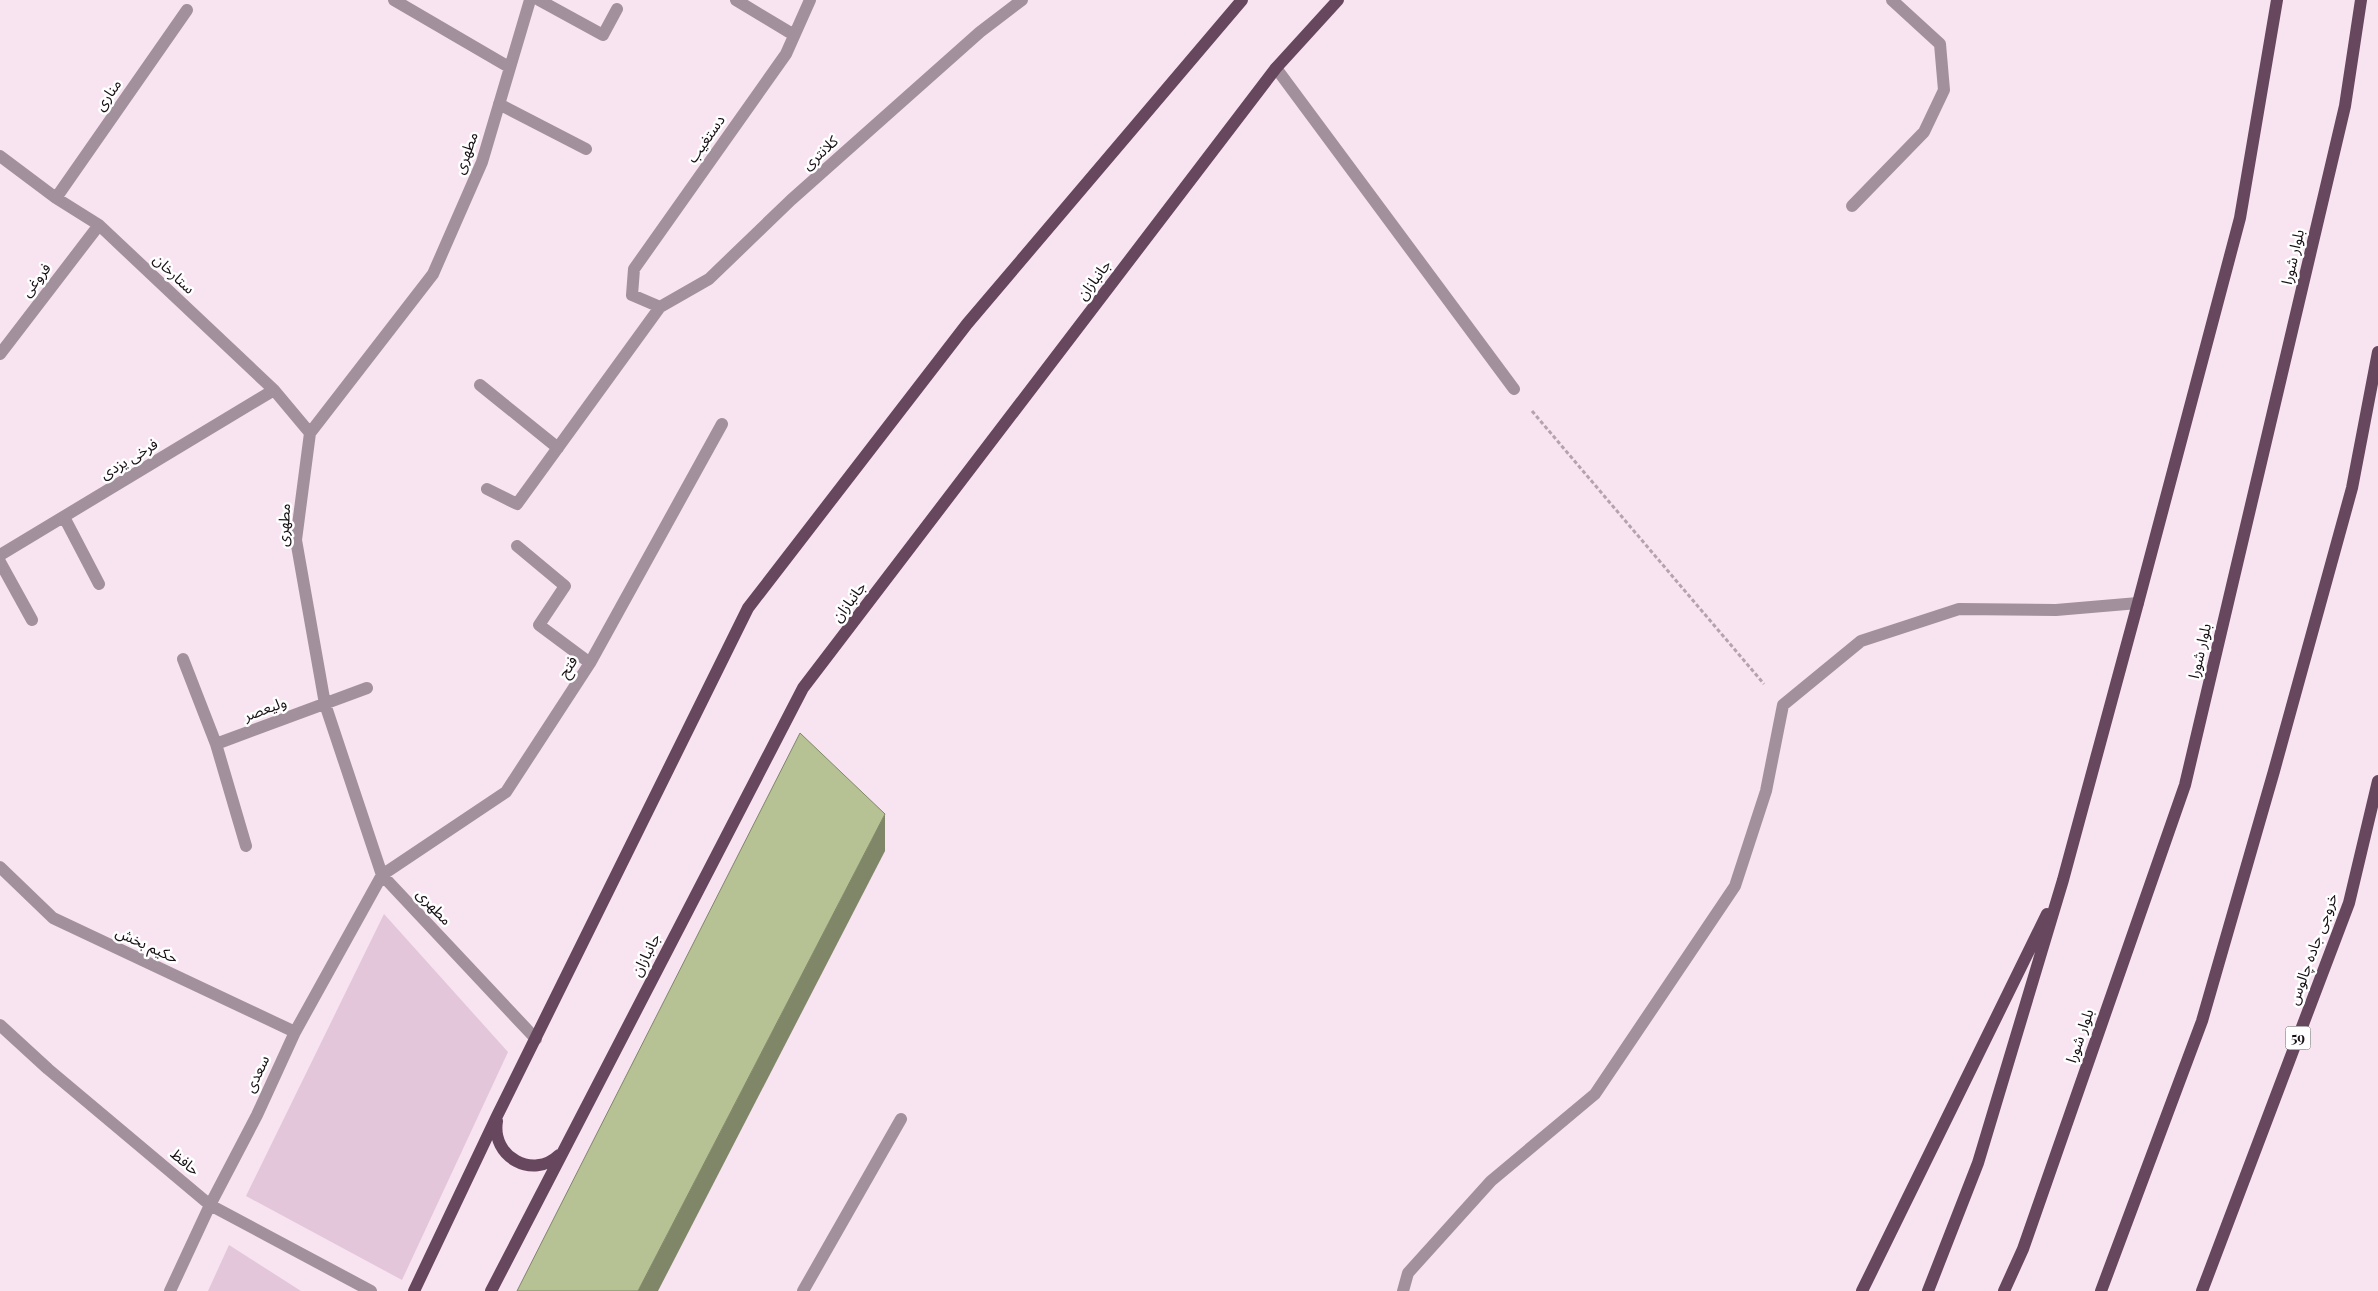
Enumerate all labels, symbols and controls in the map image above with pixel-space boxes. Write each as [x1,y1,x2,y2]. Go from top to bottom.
street label: مناری [89,75,125,114]
street label: دستغیب [681,110,729,166]
street label: مطهری [448,129,482,177]
street label: کلانتری [797,130,842,174]
street label: بلوار شورا [2276,227,2308,286]
street label: ستارخان [150,249,200,298]
street label: جانبازان [1071,255,1115,304]
street label: فروغی [16,258,55,300]
street label: فرخی یزدی [96,433,161,483]
street label: مطهری [272,503,294,547]
street label: جانبازان [826,577,870,626]
street label: بلوار شورا [2183,621,2215,680]
street label: فتح [553,652,584,683]
street label: ولیعصر [240,691,289,725]
street label: مطهری [413,884,457,929]
street label: خروجی جاده چالوس [2283,890,2343,1008]
street label: حکیم بخش [112,921,182,969]
street label: جانبازان [626,929,664,979]
street label: بلوار شورا [2060,1006,2098,1065]
road number: 59 [2286,1026,2310,1050]
street label: سعدی [239,1051,273,1095]
street label: حافظ [167,1143,205,1179]

